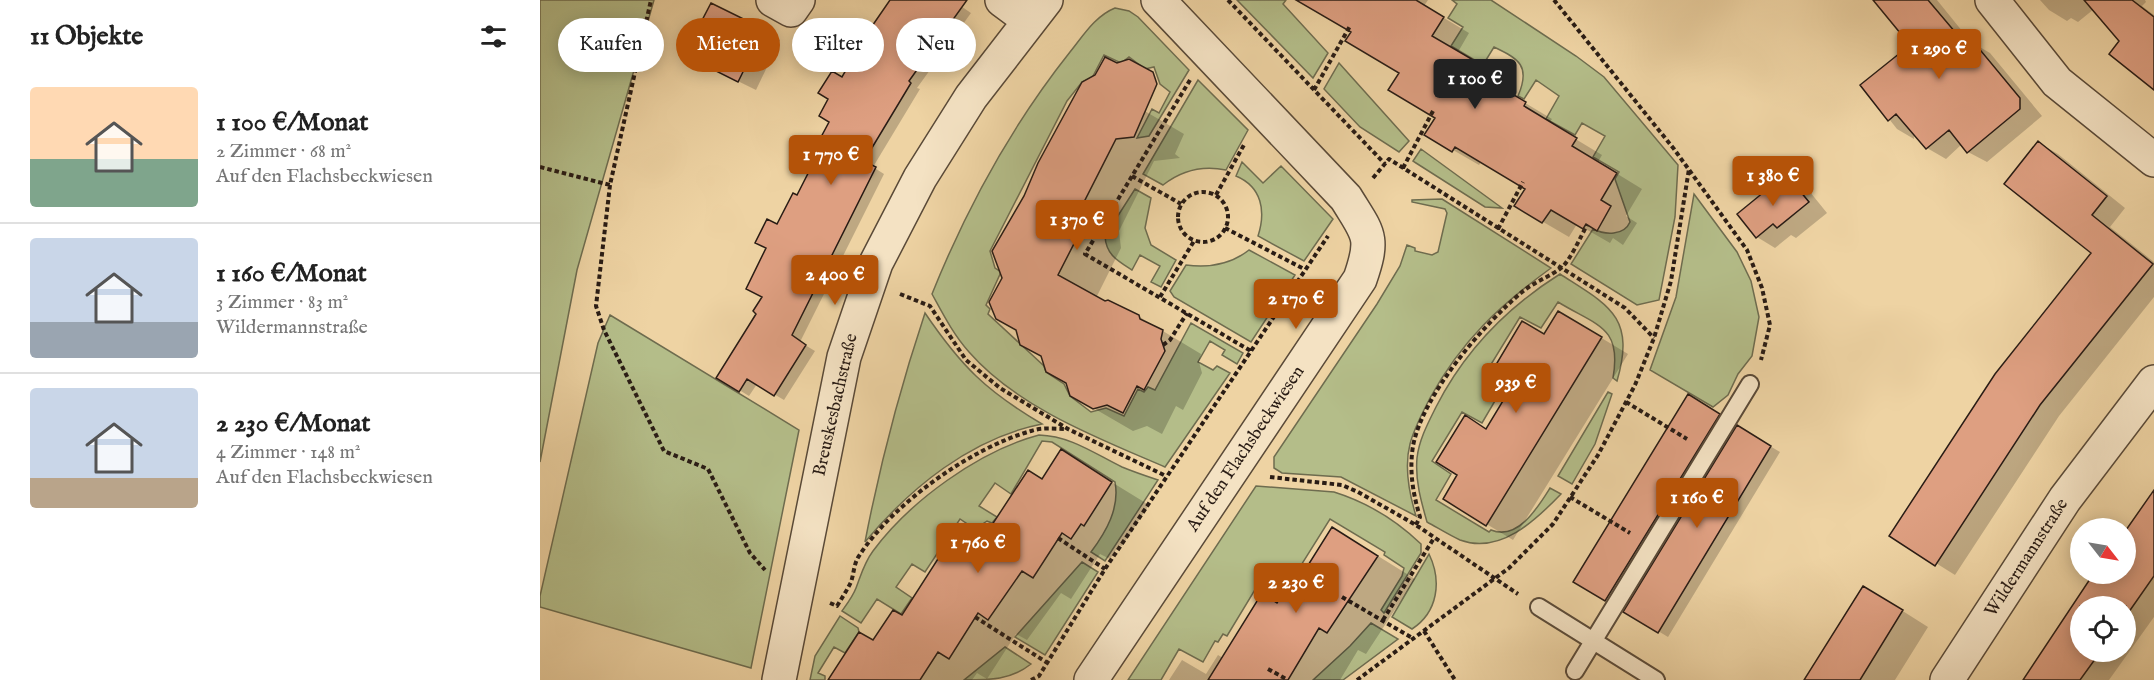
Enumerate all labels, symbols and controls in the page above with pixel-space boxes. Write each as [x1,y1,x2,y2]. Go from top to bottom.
chip: Kaufen [558,18,664,72]
chip: Mieten [676,18,780,72]
chip: Filter [792,18,884,72]
chip: Neu [896,18,976,72]
text: 11 Objekte [30,20,143,53]
icon: filters [477,20,510,53]
pin: 1 290 € [1884,29,1994,80]
text: 1 290 € [1911,36,1967,61]
pin: 1 100 € [1420,59,1530,110]
text: 1 100 € [1448,66,1502,91]
text: 1 100 €/Monat [216,106,368,139]
icon: home [78,111,150,183]
pin: 1 770 € [776,135,886,186]
text: 2 Zimmer · 68 m² [216,139,351,164]
text: 1 770 € [803,142,859,167]
pin: 1 380 € [1718,156,1828,207]
text: 1 380 € [1746,163,1800,188]
text: Auf den Flachsbeckwiesen [216,164,433,189]
pin: 1 370 € [1022,200,1132,251]
text: 1 370 € [1050,207,1104,232]
pin: 2 400 € [780,255,890,306]
text: 1 160 €/Monat [216,257,367,290]
icon: home [78,262,150,334]
text: 2 400 € [805,262,865,287]
pin: 2 170 € [1241,279,1351,330]
text: 2 170 € [1268,286,1324,311]
text: 3 Zimmer · 83 m² [216,290,348,315]
text: Wildermannstraße [216,315,368,340]
street label: Breuskesbachstraße [808,331,864,479]
street label: Auf den Flachsbeckwiesen [1181,361,1310,537]
pin: 939 € [1474,363,1558,414]
text: 939 € [1495,370,1537,395]
text: 2 230 €/Monat [216,407,370,440]
icon: home [78,412,150,484]
text: 4 Zimmer · 148 m² [216,440,361,465]
text: Auf den Flachsbeckwiesen [216,465,433,490]
pin: 1 160 € [1642,478,1752,529]
text: 1 160 € [1670,485,1724,510]
street label: Wildermannstraße [1980,494,2074,622]
north arrow [2070,518,2136,584]
map controls [2070,518,2136,662]
pin: 1 760 € [923,523,1033,574]
text: 1 760 € [950,530,1006,555]
pin: 2 230 € [1241,563,1351,614]
text: 2 230 € [1268,570,1324,595]
button: locate [2070,596,2136,662]

